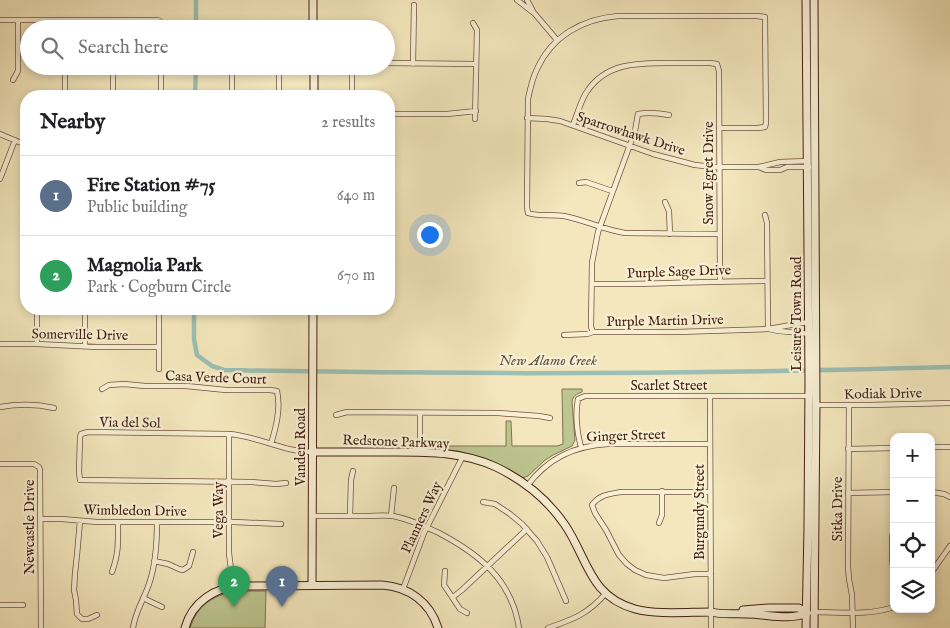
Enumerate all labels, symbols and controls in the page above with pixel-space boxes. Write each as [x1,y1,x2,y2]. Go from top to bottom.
search box [20,20,395,75]
icon: search [38,34,66,62]
text: Search here [78,36,169,60]
street label: Sparrowhawk Drive [574,108,688,160]
text: Nearby [40,109,105,136]
text: 2 results [321,113,375,133]
street label: Snow Egret Drive [700,121,718,225]
text: Fire Station #75 [87,174,215,198]
text: 1 [53,186,59,206]
text: 640 m [337,186,375,206]
text: Public building [87,198,187,218]
your location [417,222,443,248]
text: Magnolia Park [87,254,202,278]
street label: Leisure Town Road [788,256,806,371]
street label: Purple Sage Drive [627,261,732,283]
text: 2 [52,266,60,286]
text: 670 m [337,266,375,286]
text: Park · Cogburn Circle [87,278,231,298]
street label: Purple Martin Drive [606,311,724,331]
street label: Somerville Drive [31,325,129,345]
water label: New Alamo Creek [499,351,597,370]
street label: Casa Verde Court [165,367,267,389]
street label: Scarlet Street [630,377,708,395]
street label: Kodiak Drive [844,384,923,404]
street label: Vanden Road [292,408,310,487]
street label: Via del Sol [98,413,161,433]
street label: Ginger Street [586,426,666,446]
street label: Redstone Parkway [342,431,450,453]
map controls [890,433,935,613]
button: + [890,433,935,478]
street label: Burgundy Street [691,464,709,560]
street label: Sitka Drive [829,476,847,541]
street label: Planners Way [397,478,447,556]
button: − [890,478,935,523]
street label: Newcastle Drive [21,479,39,574]
street label: Vega Way [210,481,228,539]
street label: Wimbledon Drive [83,501,187,521]
button: locate [890,523,935,568]
pin: 2 [218,566,250,607]
pin: 1 [266,566,298,607]
button: layers [890,568,935,613]

